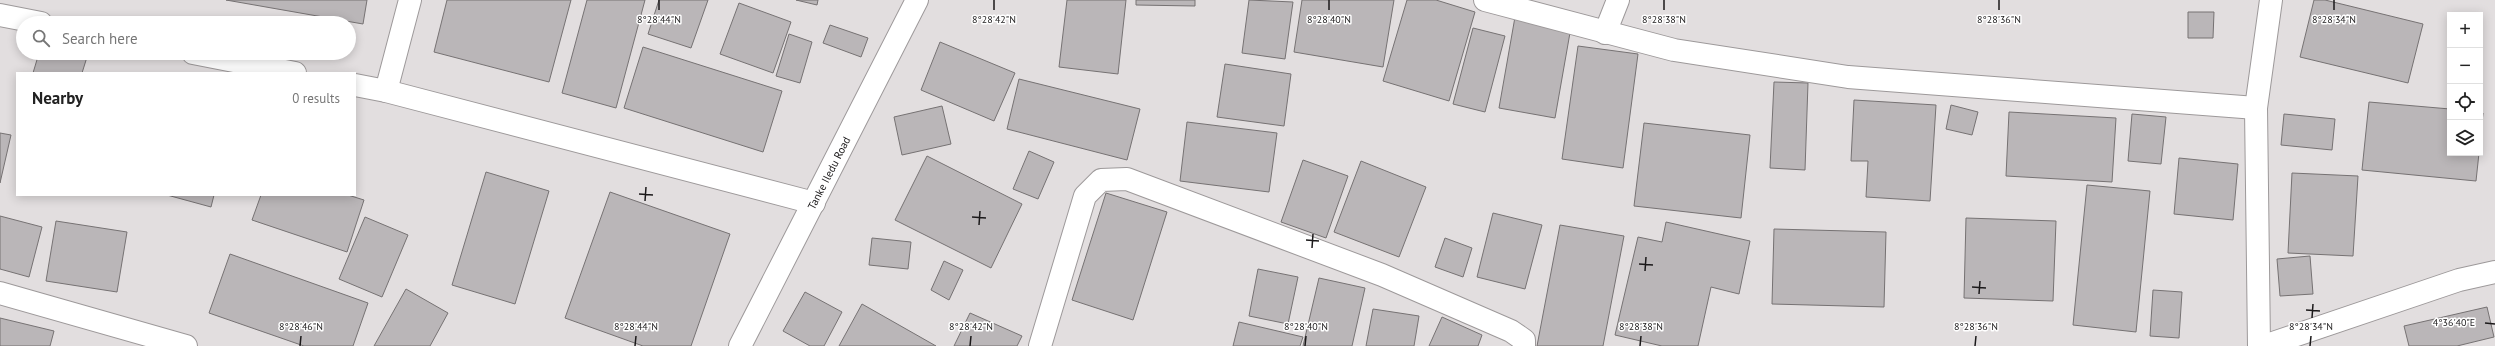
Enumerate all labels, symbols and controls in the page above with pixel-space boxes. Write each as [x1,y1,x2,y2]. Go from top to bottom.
map controls [2447,12,2483,156]
button: + [2447,12,2483,48]
text: 8°28'44"N [637,13,681,26]
text: 8°28'42"N [972,13,1016,26]
text: 8°28'40"N [1307,13,1351,26]
text: 8°28'38"N [1642,13,1686,26]
text: 8°28'36"N [1977,13,2021,26]
text: 8°28'34"N [2312,13,2356,26]
search box [16,16,356,60]
icon: search [30,27,52,49]
text: Search here [62,29,138,48]
button: − [2447,48,2483,84]
button: locate [2447,84,2483,120]
text: Nearby [32,87,83,109]
text: 0 results [292,90,340,107]
button: layers [2447,120,2483,156]
street label: Tanke Iledu Road [805,134,853,212]
text: 4°36'40"E [2433,316,2475,329]
text: 8°28'46"N [279,320,323,333]
text: 8°28'44"N [614,320,658,333]
text: 8°28'42"N [949,320,993,333]
text: 8°28'40"N [1284,320,1328,333]
text: 8°28'38"N [1619,320,1663,333]
text: 8°28'36"N [1954,320,1998,333]
text: 8°28'34"N [2289,320,2333,333]

